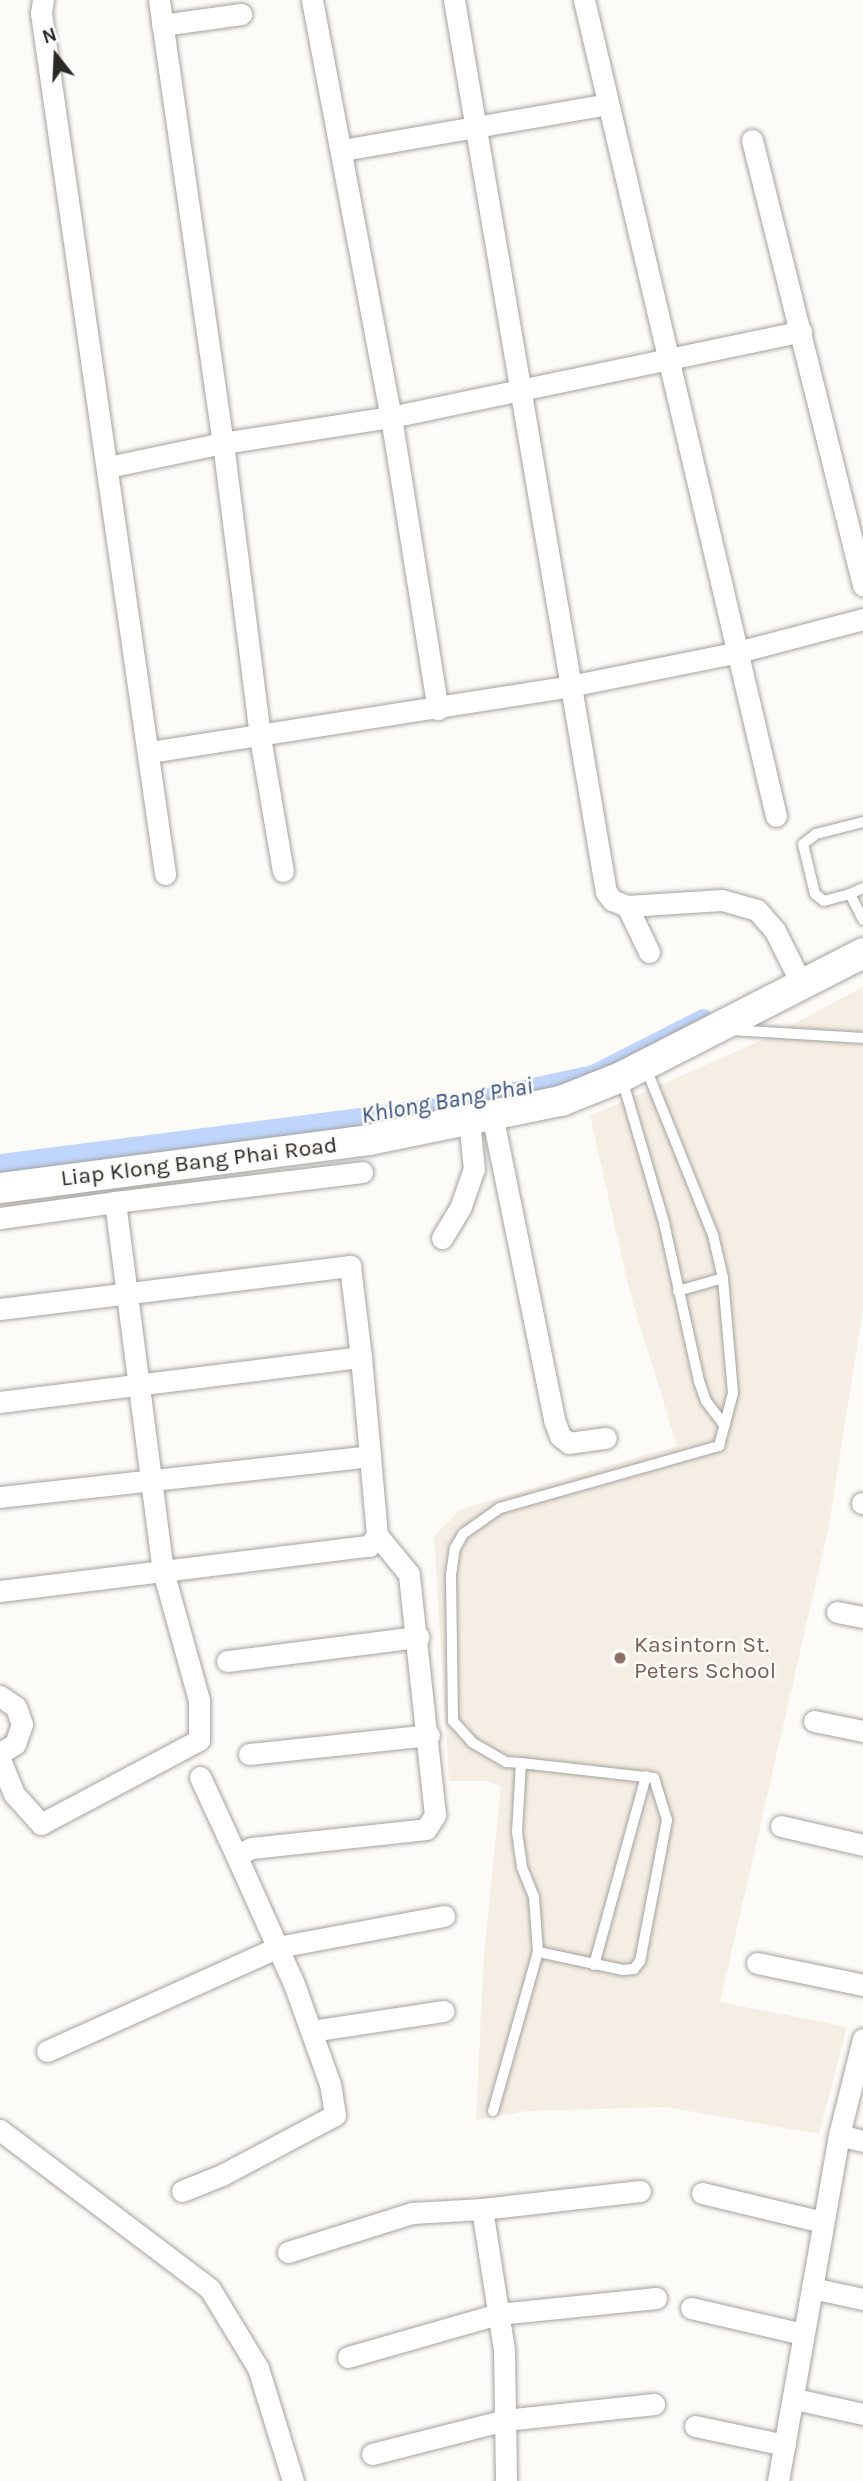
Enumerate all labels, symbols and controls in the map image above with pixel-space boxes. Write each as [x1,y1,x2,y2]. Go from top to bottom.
north arrow [21,21,91,91]
text: N [40,23,59,49]
water label: Khlong Bang Phai [359,1072,535,1130]
street label: Liap Klong Bang Phai Road [59,1131,339,1193]
place label: Kasintorn St. Peters School [634,1631,776,1685]
marker: Kasintorn St. Peters School [612,1650,628,1666]

